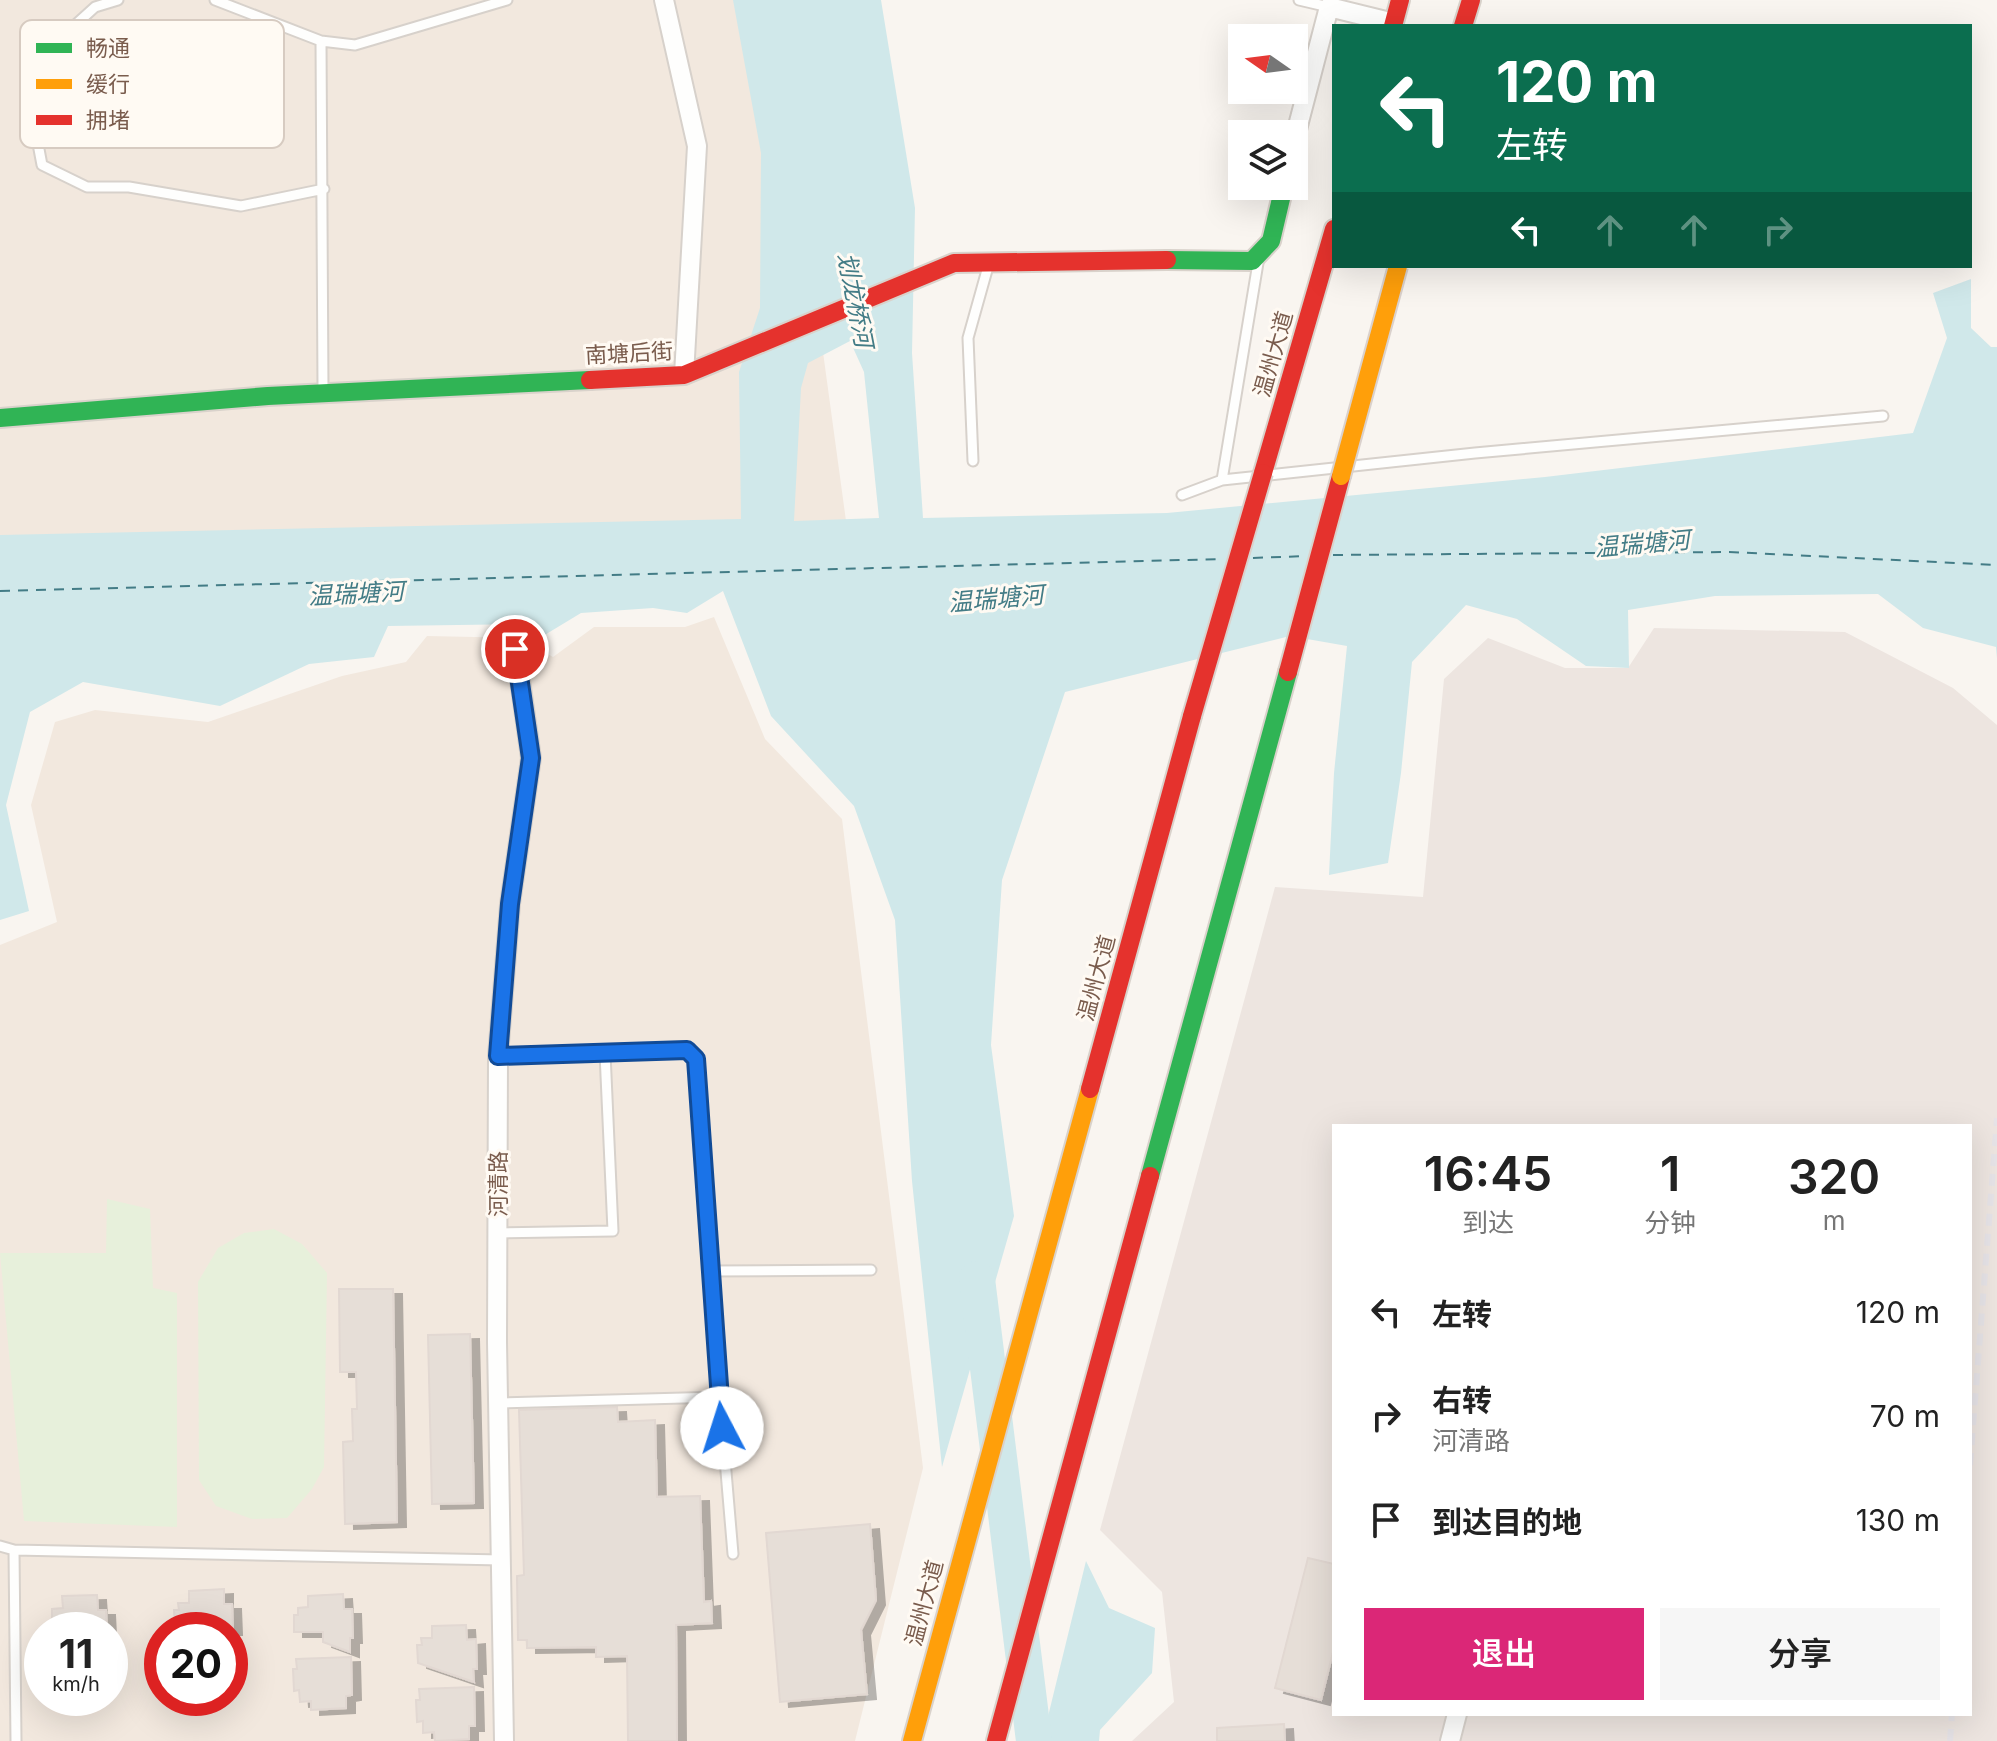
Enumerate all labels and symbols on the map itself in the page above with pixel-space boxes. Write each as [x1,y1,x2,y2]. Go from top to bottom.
legend [20,20,284,148]
north arrow [1228,24,1308,104]
text: 畅通 [86,35,130,61]
text: 缓行 [86,71,130,97]
text: 拥堵 [86,107,130,133]
water label: 划龙桥河 [832,250,880,354]
street label: 温州大道 [1248,308,1298,400]
street label: 南塘后街 [584,338,674,368]
water label: 温瑞塘河 [1593,525,1695,562]
water label: 温瑞塘河 [307,576,409,610]
water label: 温瑞塘河 [947,580,1049,617]
pin [481,615,549,683]
street label: 温州大道 [1072,932,1120,1024]
street label: 河清路 [485,1151,511,1217]
position arrow [680,1386,764,1470]
street label: 温州大道 [900,1557,948,1649]
speed limit sign: 20 [144,1612,248,1716]

